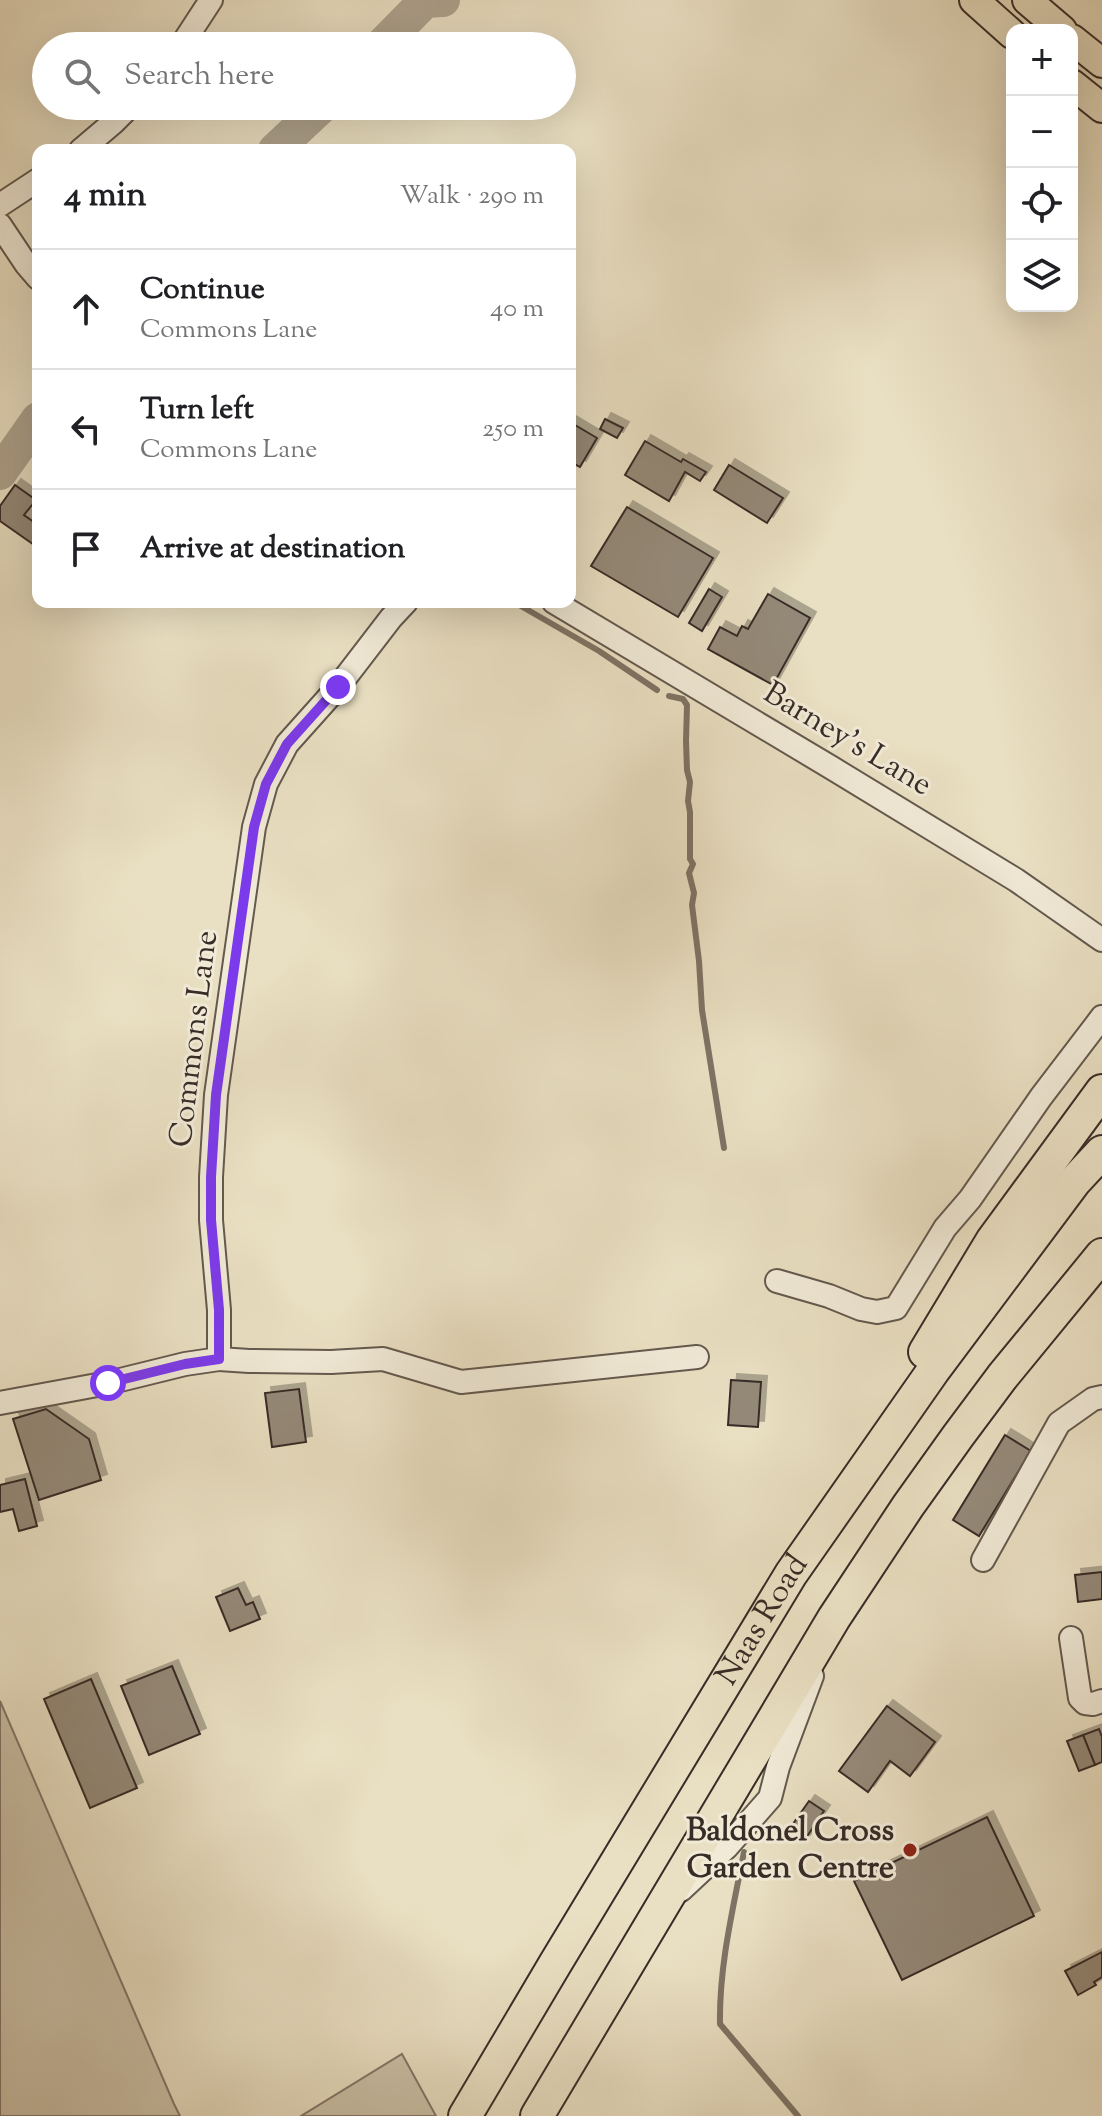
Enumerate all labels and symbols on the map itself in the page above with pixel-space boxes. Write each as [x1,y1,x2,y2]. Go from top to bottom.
route end [320,669,356,705]
street label: Barney's Lane [754,671,940,809]
street label: Commons Lane [159,928,231,1150]
route start [90,1365,126,1401]
street label: Naas Road [705,1546,821,1695]
place label: Baldonel Cross Garden Centre [686,1809,894,1892]
marker: Baldonel Cross Garden Centre [901,1841,919,1859]

